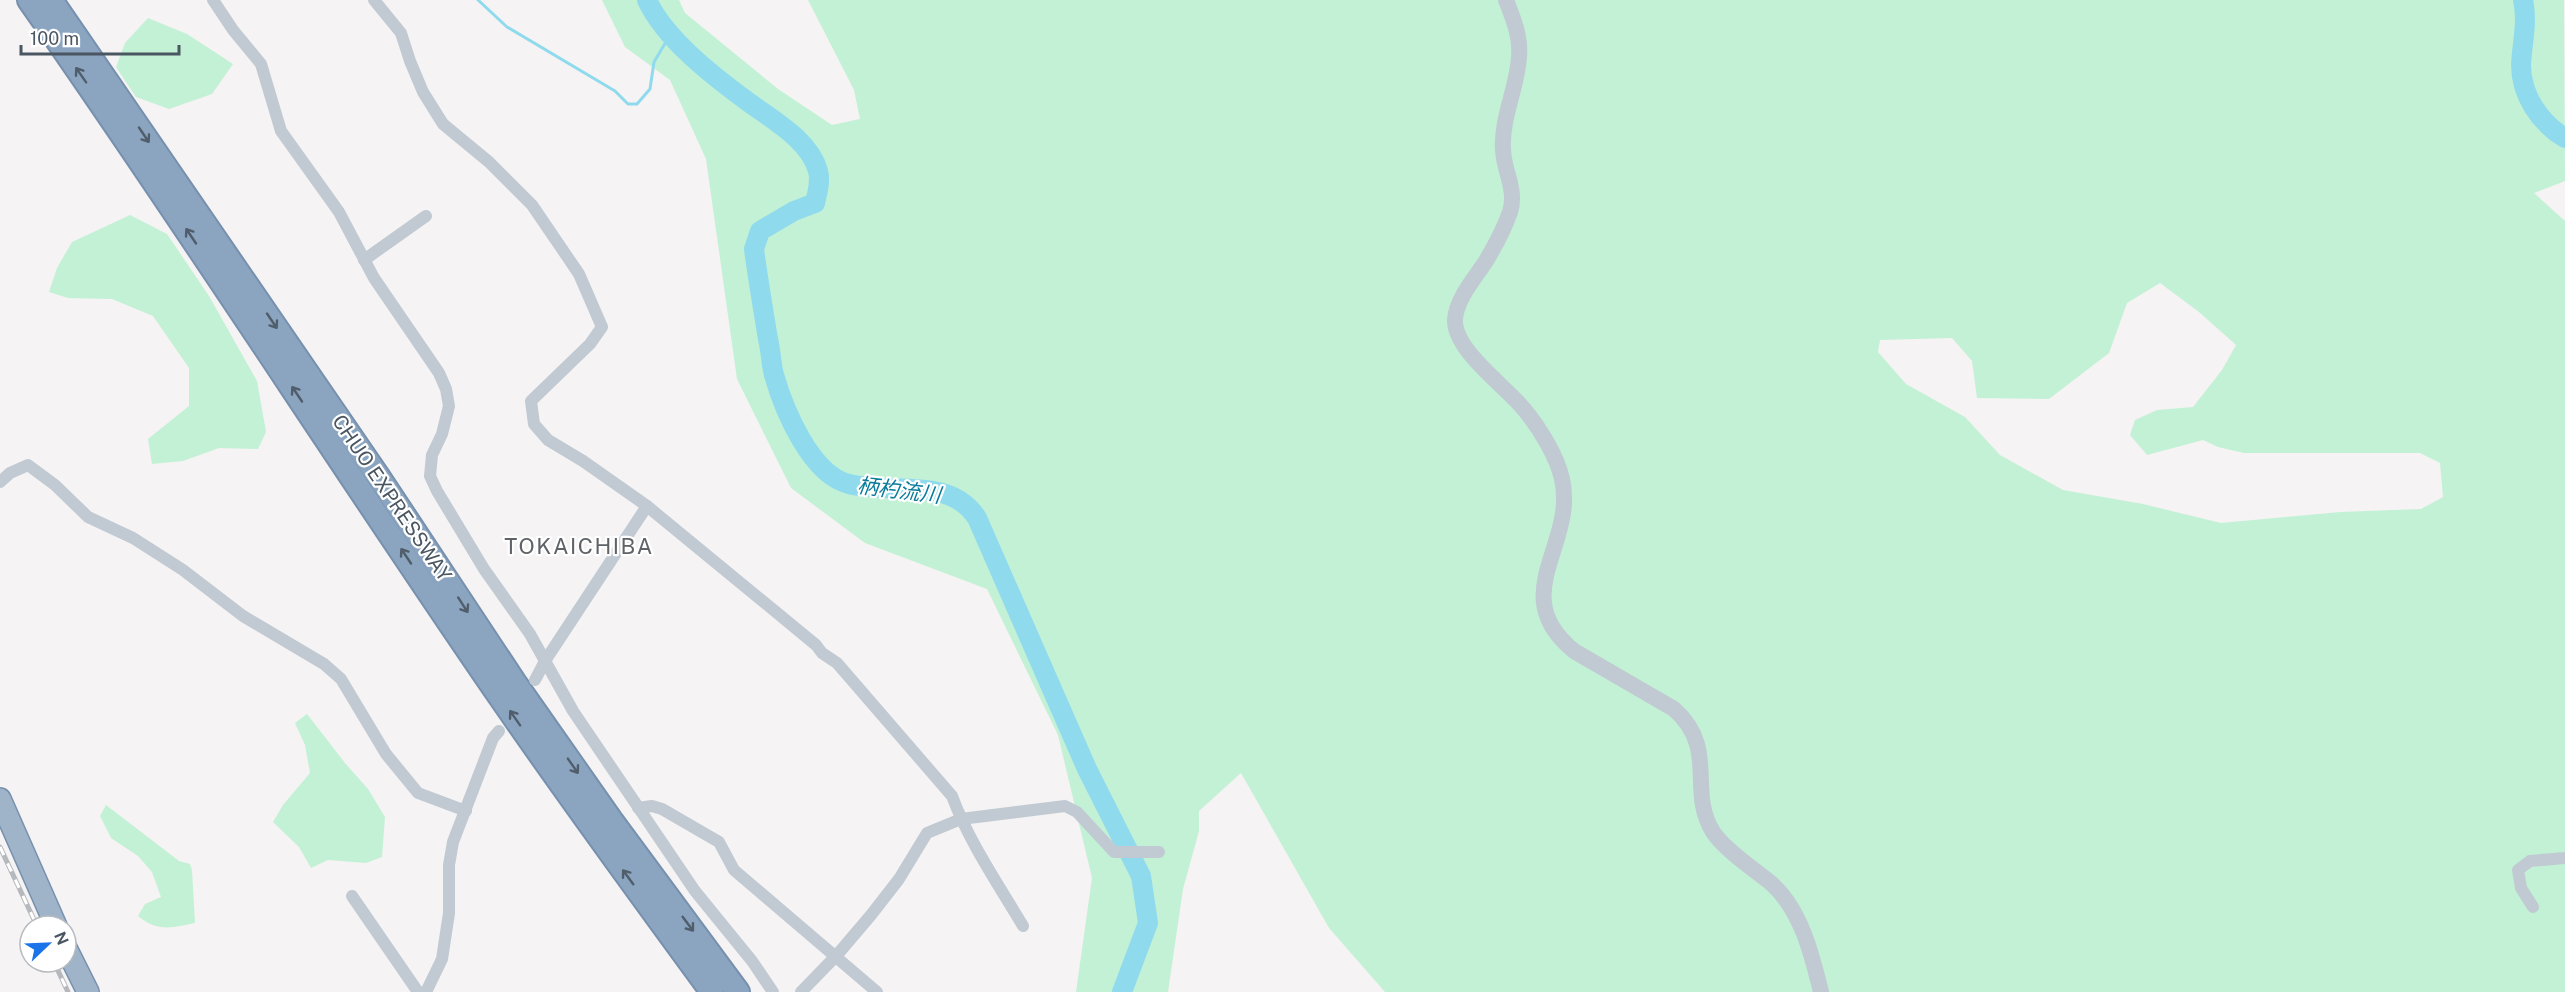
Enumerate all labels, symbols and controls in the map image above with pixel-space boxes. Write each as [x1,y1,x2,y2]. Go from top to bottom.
scale bar [21,18,178,56]
text: 100 m [30,28,79,49]
one-way arrow [75,67,87,83]
one-way arrow [138,126,150,142]
one-way arrow [185,228,197,244]
one-way arrow [266,313,278,329]
one-way arrow [291,387,303,403]
street label: CHUO EXPRESSWAY [327,410,457,586]
water label: 柄杓流川 [856,472,944,508]
district label: TOKAICHIBA [504,533,654,559]
one-way arrow [400,549,412,565]
one-way arrow [458,596,470,613]
one-way arrow [509,710,521,727]
one-way arrow [567,758,579,774]
one-way arrow [621,870,634,886]
north arrow [18,914,78,974]
one-way arrow [682,915,694,931]
text: N [50,929,73,948]

